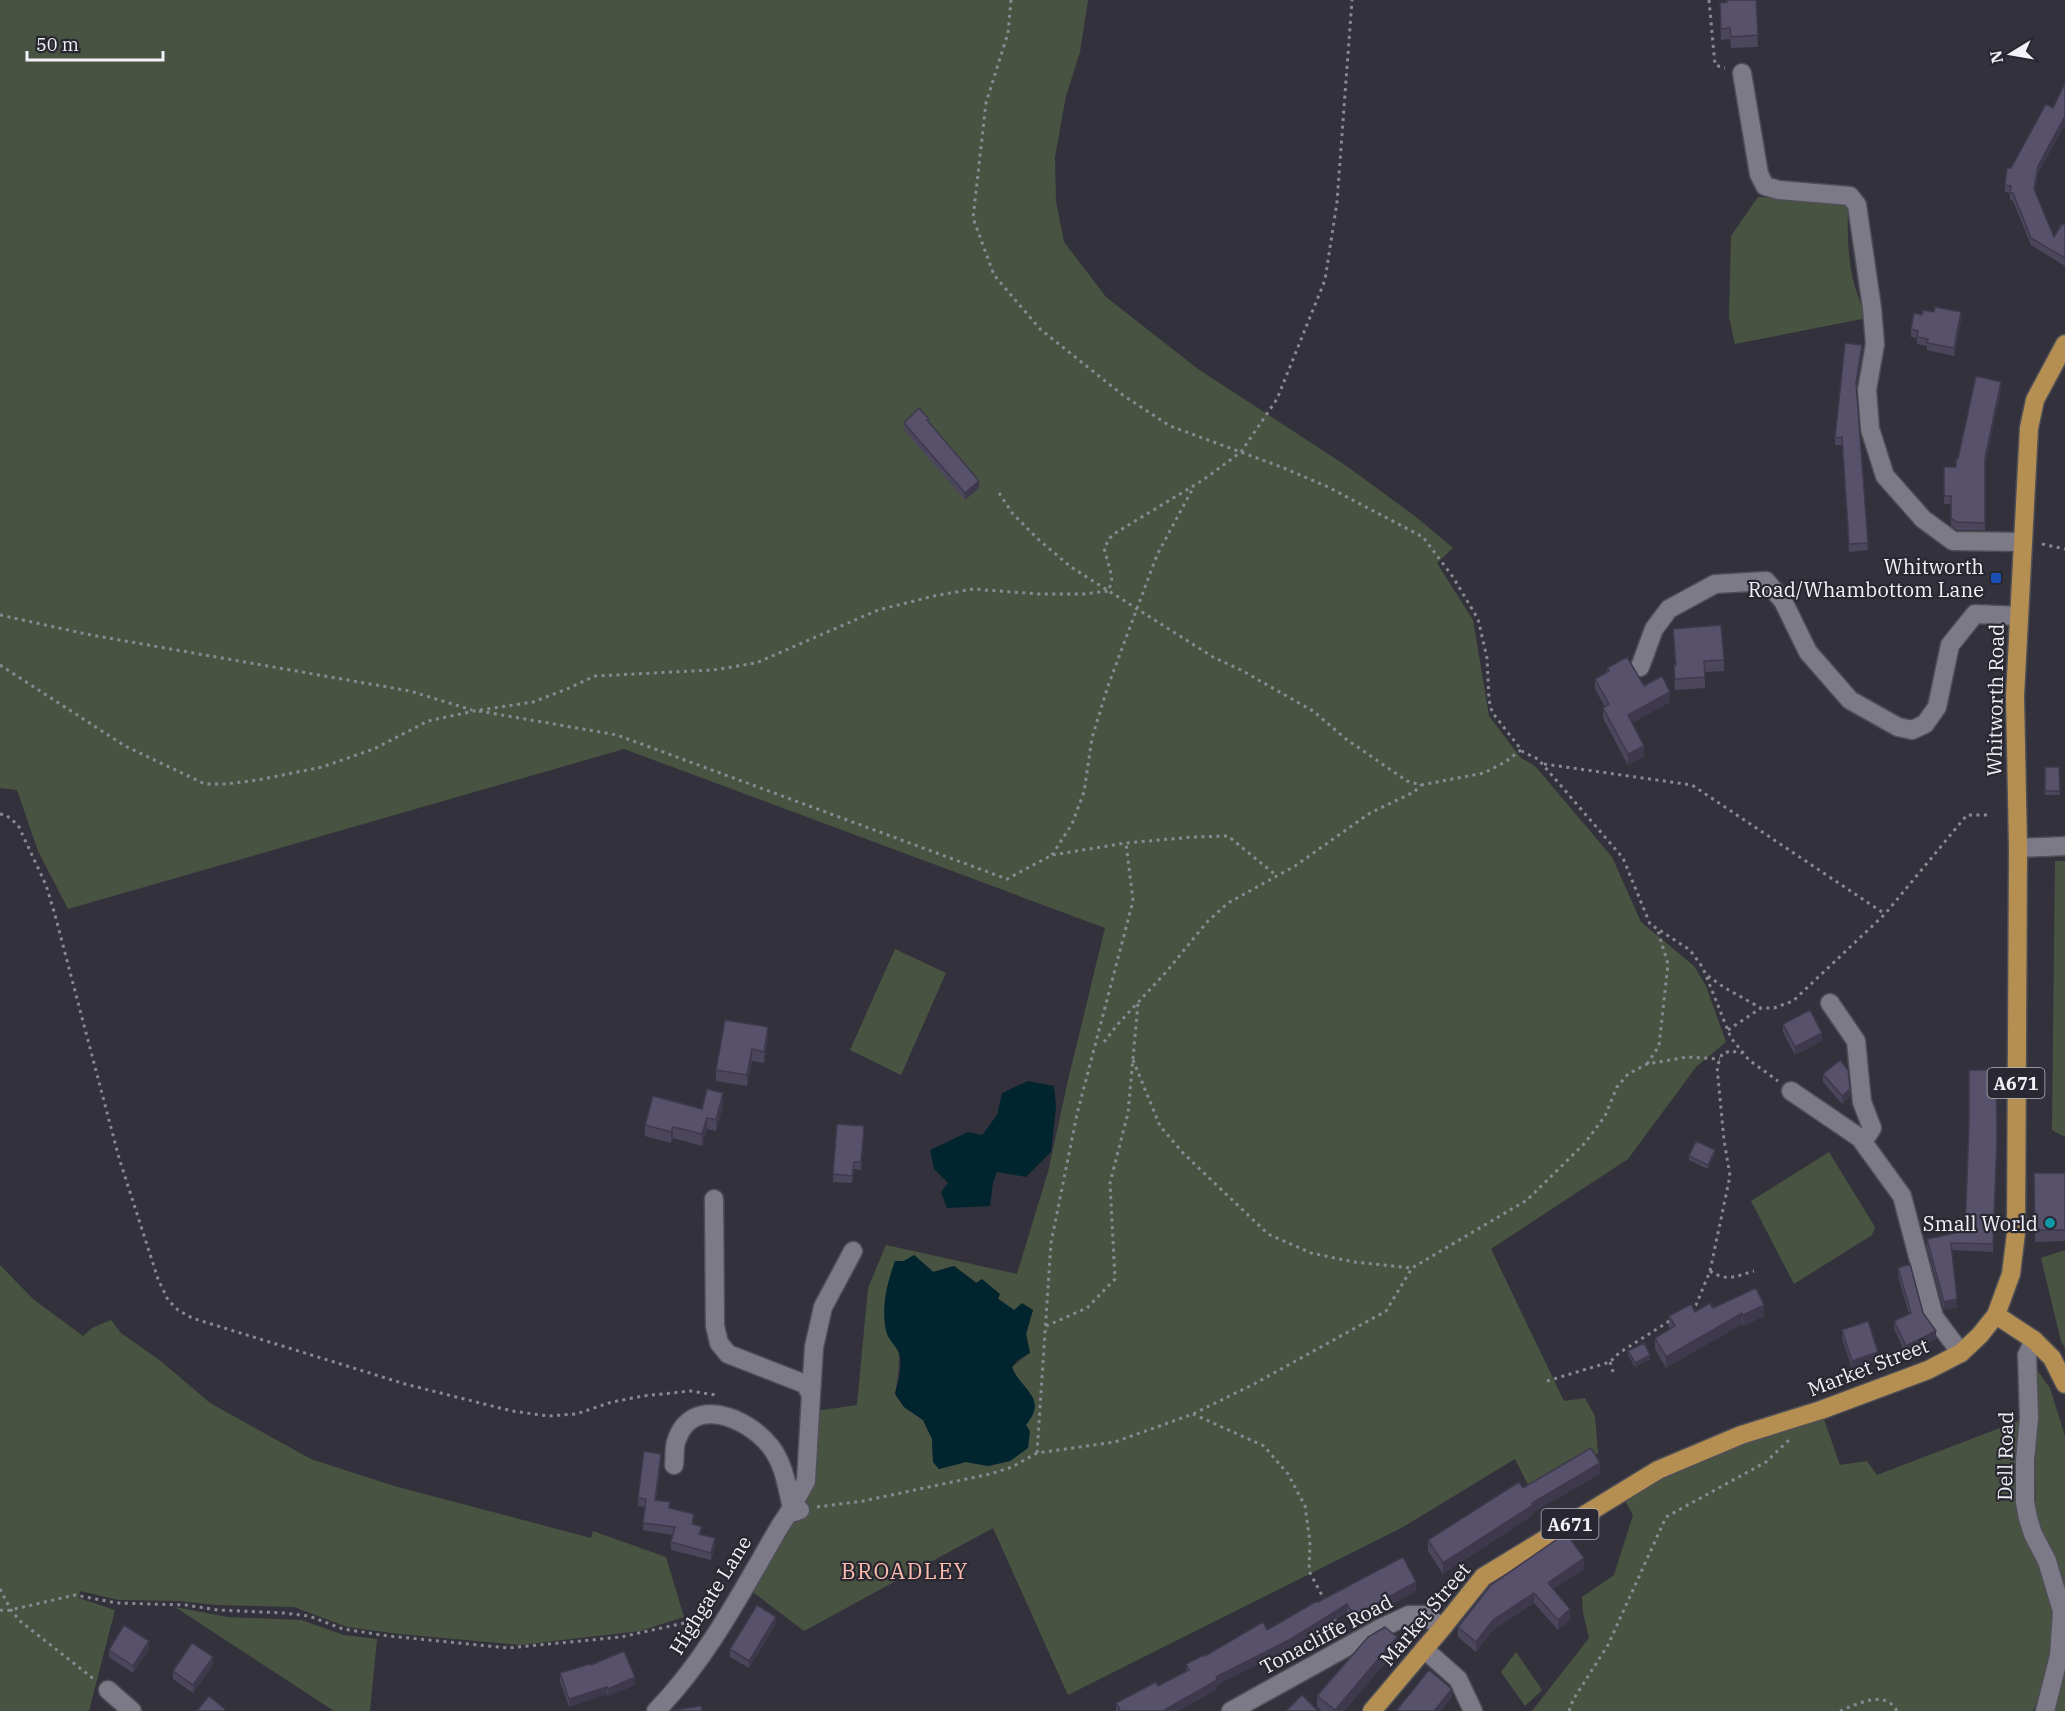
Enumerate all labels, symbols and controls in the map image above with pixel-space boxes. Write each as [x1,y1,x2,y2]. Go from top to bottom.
scale bar [27,24,164,62]
north arrow [1981,24,2041,84]
text: 50 m [36,33,79,56]
text: N [1985,49,2007,65]
place label: Whitworth Road/Whambottom Lane [1748,553,1984,603]
marker: Whitworth Road/Whambottom Lane [1989,571,2003,585]
street label: Whitworth Road [1980,623,2010,777]
road number: A671 [1988,1068,2044,1098]
place label: Small World [1923,1210,2038,1237]
marker: Small World [2043,1216,2057,1230]
street label: Market Street [1804,1332,1932,1402]
street label: Dell Road [1991,1411,2019,1501]
road number: A671 [1542,1509,1598,1539]
street label: Highgate Lane [663,1530,757,1660]
district label: BROADLEY [841,1556,969,1585]
street label: Market Street [1374,1557,1476,1671]
street label: Tonacliffe Road [1255,1588,1397,1680]

